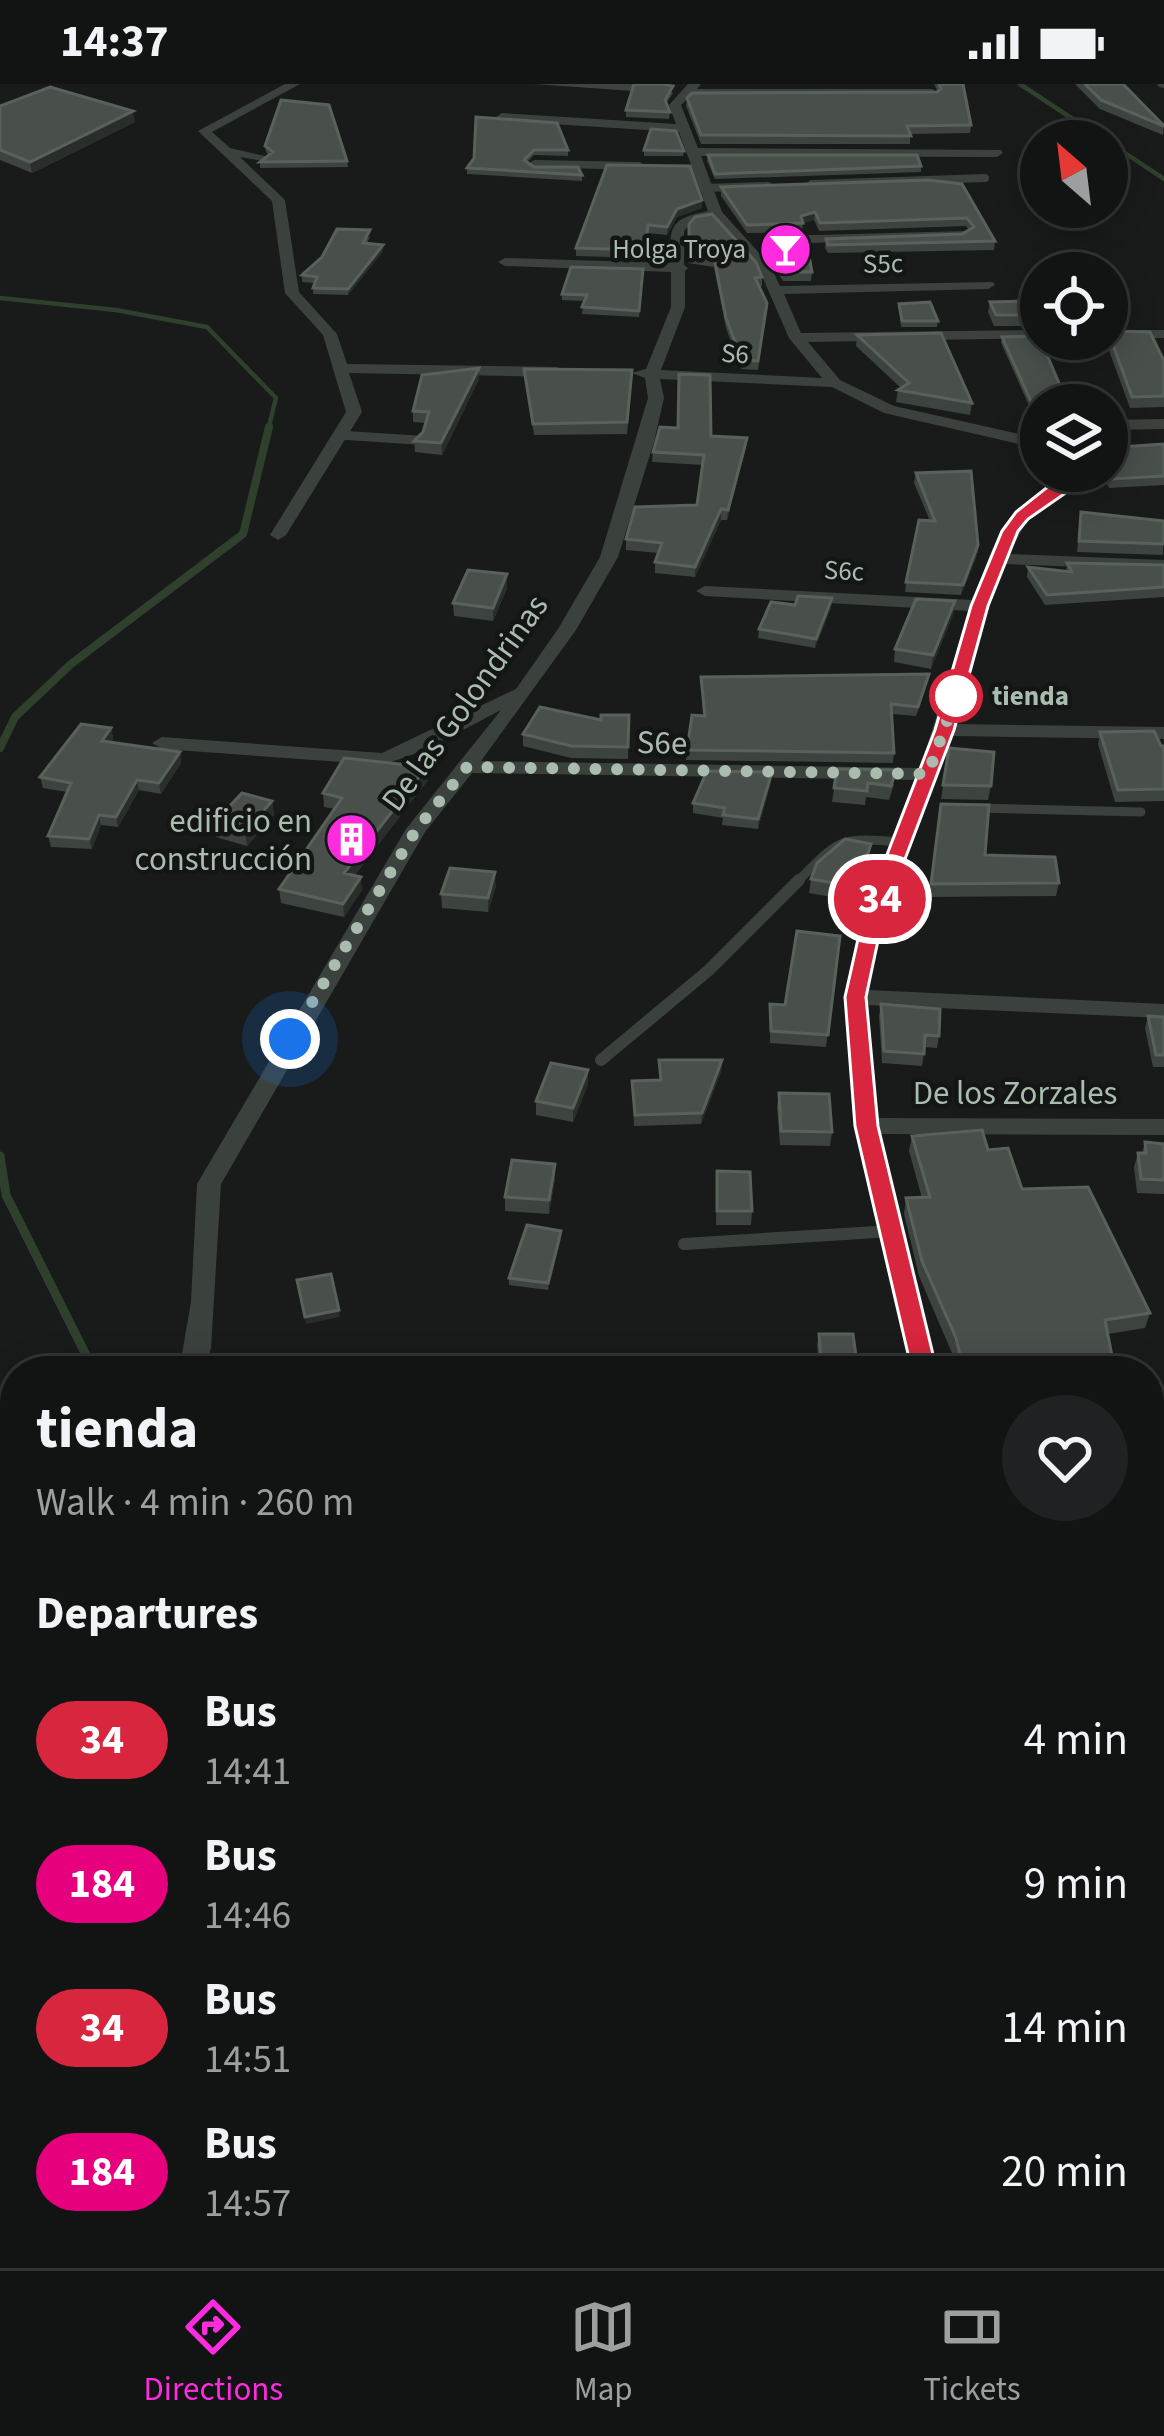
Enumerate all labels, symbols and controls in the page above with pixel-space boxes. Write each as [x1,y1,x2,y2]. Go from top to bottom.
text: 14:37 [60,10,169,74]
north arrow [1020,120,1128,228]
map controls [1020,120,1128,492]
bar icon: Holga Troya [757,221,813,277]
place label: Holga Troya [612,230,746,269]
street label: S5c [863,244,903,284]
button: locate [1020,252,1128,360]
street label: S6 [720,334,750,374]
button: layers [1020,384,1128,492]
street label: S6c [823,550,865,592]
street label: De las Golondrinas [370,585,560,821]
marker: tienda [931,671,981,721]
place label: tienda [992,677,1069,716]
street label: S6e [636,719,688,767]
place label: edificio en construcción [135,798,312,883]
building icon: edificio en construcción [323,812,379,868]
line badge: 34 [826,860,934,938]
text: 34 [858,869,902,929]
your location [260,1009,320,1069]
street label: De los Zorzales [913,1070,1117,1117]
text: tienda [36,1389,198,1470]
button: heart [1002,1395,1128,1521]
text: Walk · 4 min · 260 m [36,1475,354,1531]
text: Departures [36,1582,258,1646]
text: Bus [204,1680,277,1744]
text: 4 min [1024,1708,1128,1772]
text: 34 [80,1710,124,1770]
text: 14:41 [204,1744,291,1800]
text: Bus [204,1824,277,1888]
text: 9 min [1024,1852,1128,1916]
text: 184 [69,1854,135,1914]
text: 14:46 [204,1888,291,1944]
text: Bus [204,1968,277,2032]
text: 14 min [1001,1996,1128,2060]
text: 34 [80,1998,124,2058]
text: 14:51 [204,2032,291,2088]
text: Bus [204,2112,277,2176]
text: 20 min [1001,2140,1128,2204]
text: 184 [69,2142,135,2202]
text: 14:57 [204,2176,291,2232]
tab: Directions [144,2294,283,2413]
tab: Map [570,2294,636,2413]
tab: Tickets [923,2294,1020,2413]

